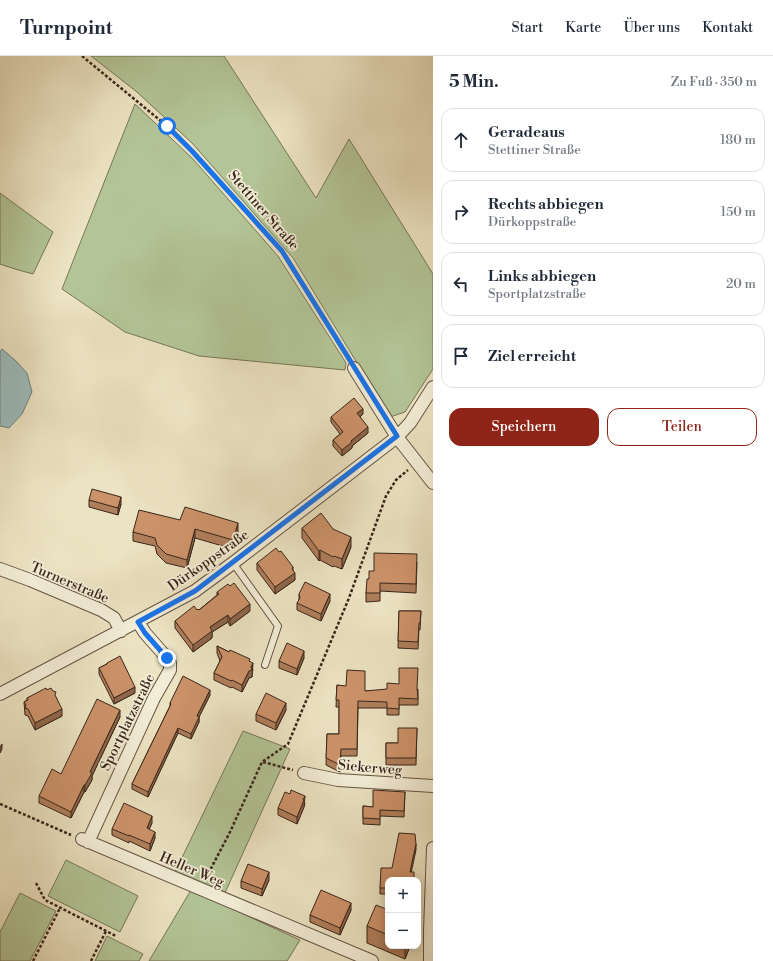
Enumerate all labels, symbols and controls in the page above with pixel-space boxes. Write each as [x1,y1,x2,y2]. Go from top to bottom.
text: Turnpoint [20,16,113,40]
text: Start [511,19,543,37]
text: Karte [565,19,601,37]
text: Über uns [623,19,680,37]
text: Kontakt [702,19,753,37]
text: 5 Min. [449,71,499,93]
text: Zu Fuß · 350 m [671,74,757,90]
route start [158,117,176,135]
text: Geradeaus [488,123,565,142]
icon: ahead [450,129,472,151]
text: 180 m [720,132,756,148]
text: Stettiner Straße [488,142,581,158]
street label: Stettiner Straße [224,167,303,254]
text: Rechts abbiegen [488,195,604,214]
icon: right [450,201,472,223]
text: 150 m [721,204,756,220]
text: Dürkoppstraße [488,214,576,230]
text: Links abbiegen [488,267,596,286]
icon: left [450,273,472,295]
text: 20 m [726,276,756,292]
text: Sportplatzstraße [488,286,586,302]
icon: arrive [450,345,472,367]
text: Ziel erreicht [488,347,576,366]
button: Speichern [449,408,599,446]
button: Teilen [607,408,757,446]
street label: Dürkoppstraße [164,526,253,595]
street label: Turnerstraße [28,558,112,608]
route end [158,649,176,667]
street label: Sportplatzstraße [97,671,159,774]
street label: Siekerweg [337,756,404,780]
street label: Heller Weg [156,848,227,892]
map controls [385,877,421,949]
button: + [385,877,421,913]
button: − [385,913,421,949]

